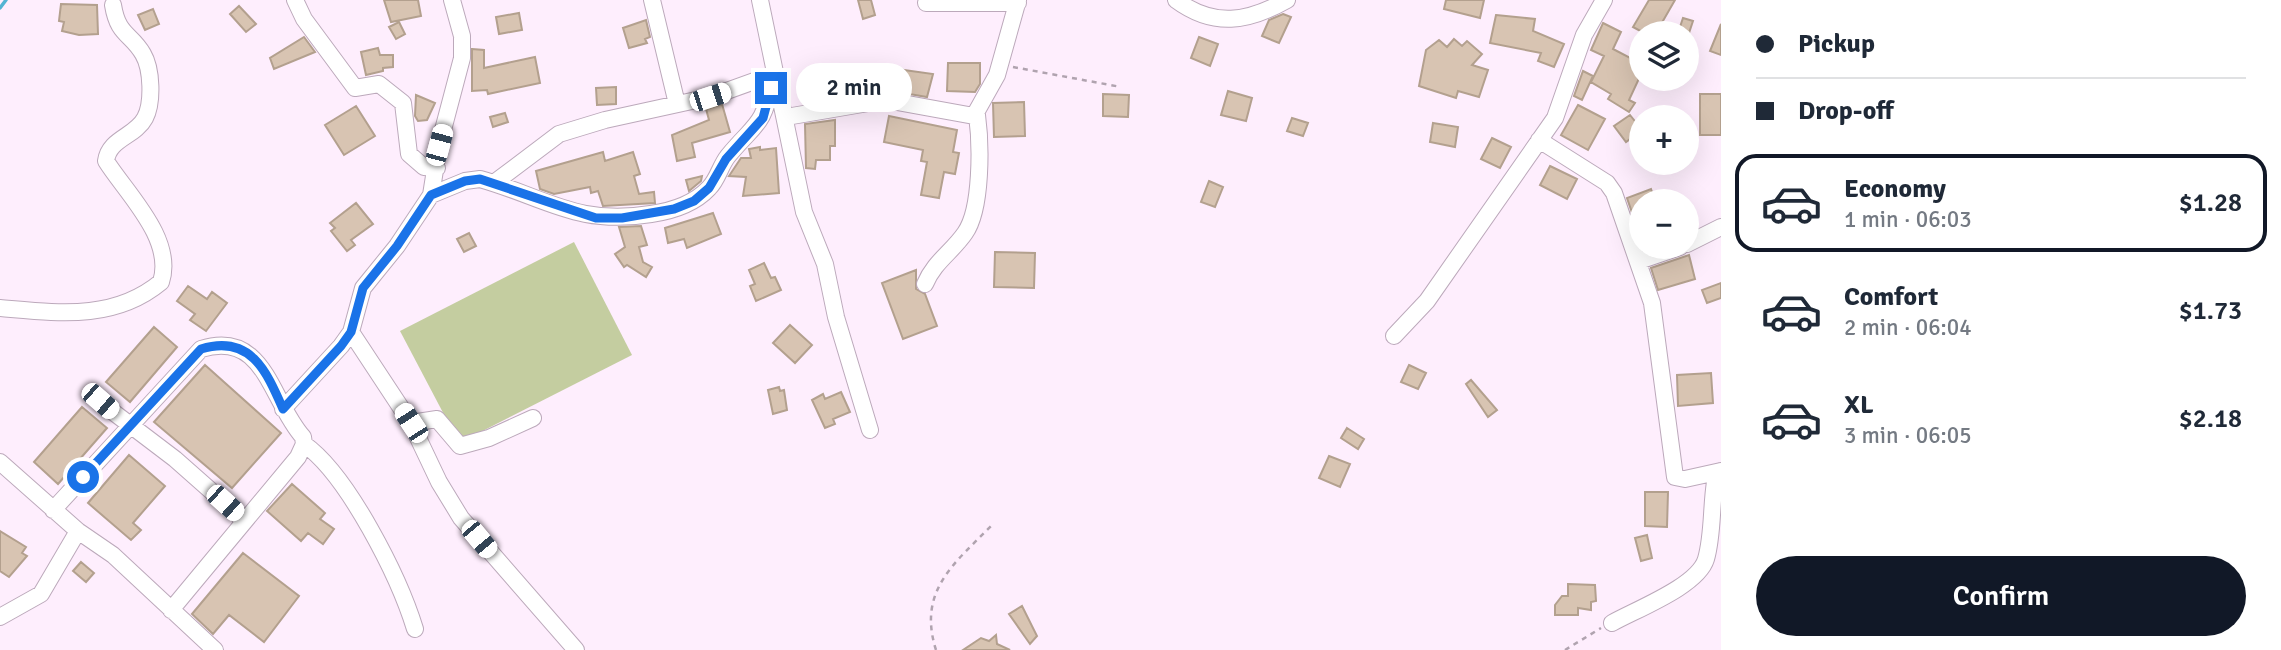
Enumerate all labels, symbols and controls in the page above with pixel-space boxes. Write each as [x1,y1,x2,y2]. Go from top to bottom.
map controls [1629,21,1699,259]
button: layers [1629,21,1699,91]
text: Pickup [1798,28,1875,60]
callout: 2 min [796,64,911,112]
route end [755,72,787,104]
text: 2 min [826,73,882,102]
car [687,81,734,113]
text: Drop-off [1798,95,1894,127]
button: + [1629,105,1699,175]
car [424,122,455,168]
icon: car [1760,172,1823,235]
text: Economy [1844,173,1946,205]
text: $1.28 [2179,187,2242,219]
button: − [1629,189,1699,259]
text: 1 min · 06:03 [1844,205,1972,234]
icon: car [1760,280,1823,343]
text: Comfort [1844,281,1938,313]
text: $1.73 [2179,295,2242,327]
text: 2 min · 06:04 [1844,313,1972,342]
car [78,379,123,423]
icon: car [1760,388,1823,451]
text: XL [1844,389,1874,421]
car [391,400,432,446]
text: $2.18 [2179,403,2242,435]
text: 3 min · 06:05 [1844,421,1972,450]
route start [67,461,99,493]
car [203,481,248,525]
car [458,516,501,562]
button: Confirm [1756,556,2246,636]

